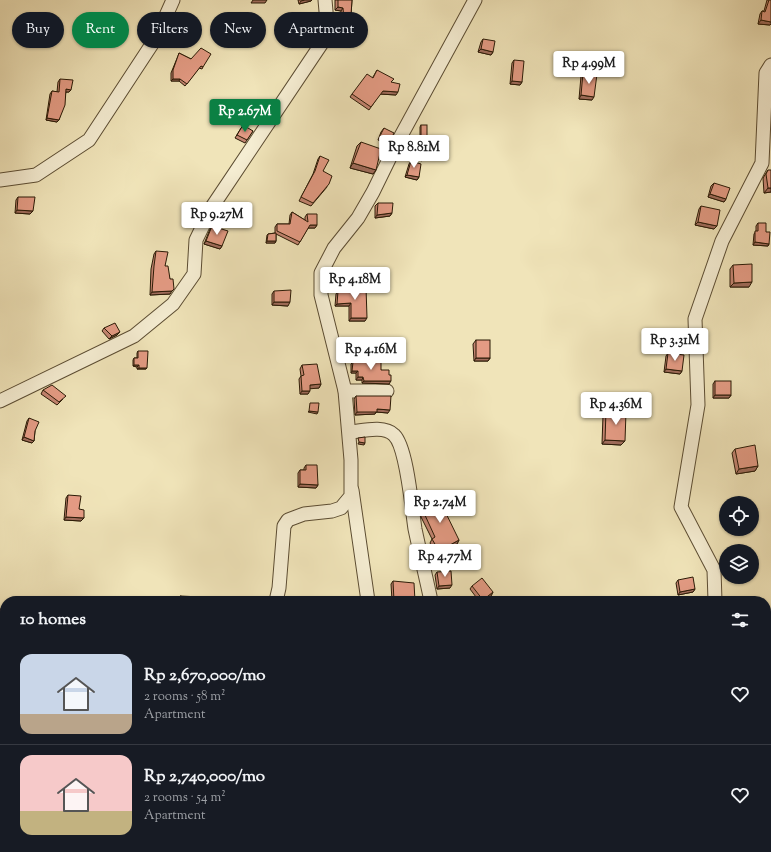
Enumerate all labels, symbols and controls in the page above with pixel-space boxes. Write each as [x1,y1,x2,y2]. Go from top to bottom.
chip: Buy [12,12,64,48]
chip: Rent [72,12,129,48]
chip: Filters [137,12,202,48]
chip: New [210,12,266,48]
chip: Apartment [274,12,368,48]
pin: Rp 4.99M [548,51,630,85]
text: Rp 4.99M [562,55,616,73]
pin: Rp 2.67M [204,99,286,133]
text: Rp 2.67M [218,103,272,121]
pin: Rp 8.81M [373,135,455,169]
text: Rp 8.81M [388,139,440,157]
pin: Rp 9.27M [176,202,258,236]
text: Rp 9.27M [190,206,244,224]
pin: Rp 4.18M [314,267,396,301]
text: Rp 4.18M [329,271,381,289]
pin: Rp 3.31M [634,328,716,362]
text: Rp 3.31M [650,332,700,350]
pin: Rp 4.16M [330,337,412,371]
text: Rp 4.16M [345,341,397,359]
pin: Rp 4.36M [575,392,657,426]
text: Rp 4.36M [590,396,642,414]
pin: Rp 2.74M [399,490,481,524]
text: Rp 2.74M [414,494,466,512]
map controls [719,496,759,584]
button: locate [719,496,759,536]
pin: Rp 4.77M [404,544,486,578]
button: layers [719,544,759,584]
text: Rp 4.77M [418,548,472,566]
text: 10 homes [20,608,86,632]
icon: filters [729,609,751,631]
text: Rp 2,670,000/mo [144,664,266,688]
icon: home [52,670,100,718]
icon: heart [729,683,751,705]
text: 2 rooms · 58 m² [144,688,225,706]
text: Apartment [144,706,205,724]
text: Rp 2,740,000/mo [144,765,265,789]
icon: home [52,771,100,819]
icon: heart [729,784,751,806]
text: 2 rooms · 54 m² [144,789,226,807]
text: Apartment [144,807,205,825]

